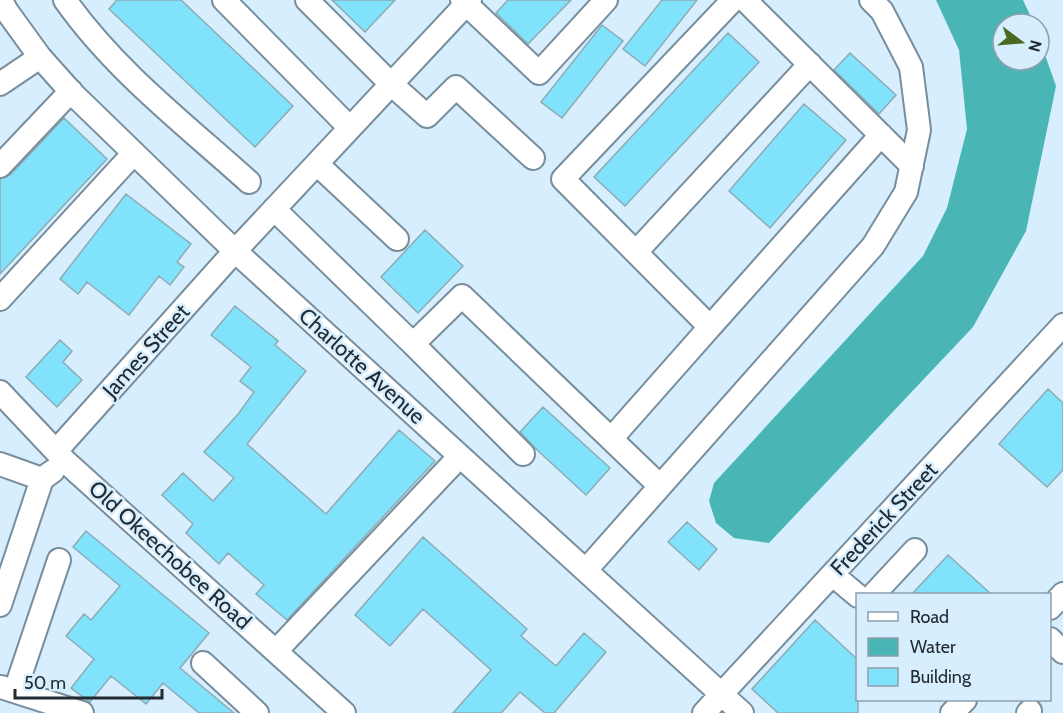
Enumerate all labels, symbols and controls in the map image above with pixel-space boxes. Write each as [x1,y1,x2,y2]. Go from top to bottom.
north arrow [991,12,1051,72]
text: N [1024,38,1046,54]
street label: James Street [96,298,196,404]
street label: Charlotte Avenue [293,302,431,430]
street label: Frederick Street [825,456,944,581]
street label: Old Okeechobee Road [83,475,257,635]
legend [856,593,1051,701]
text: Road [910,606,949,628]
text: Water [910,636,956,658]
scale bar [15,662,162,700]
text: Building [910,666,972,688]
text: 50 m [24,672,66,694]

